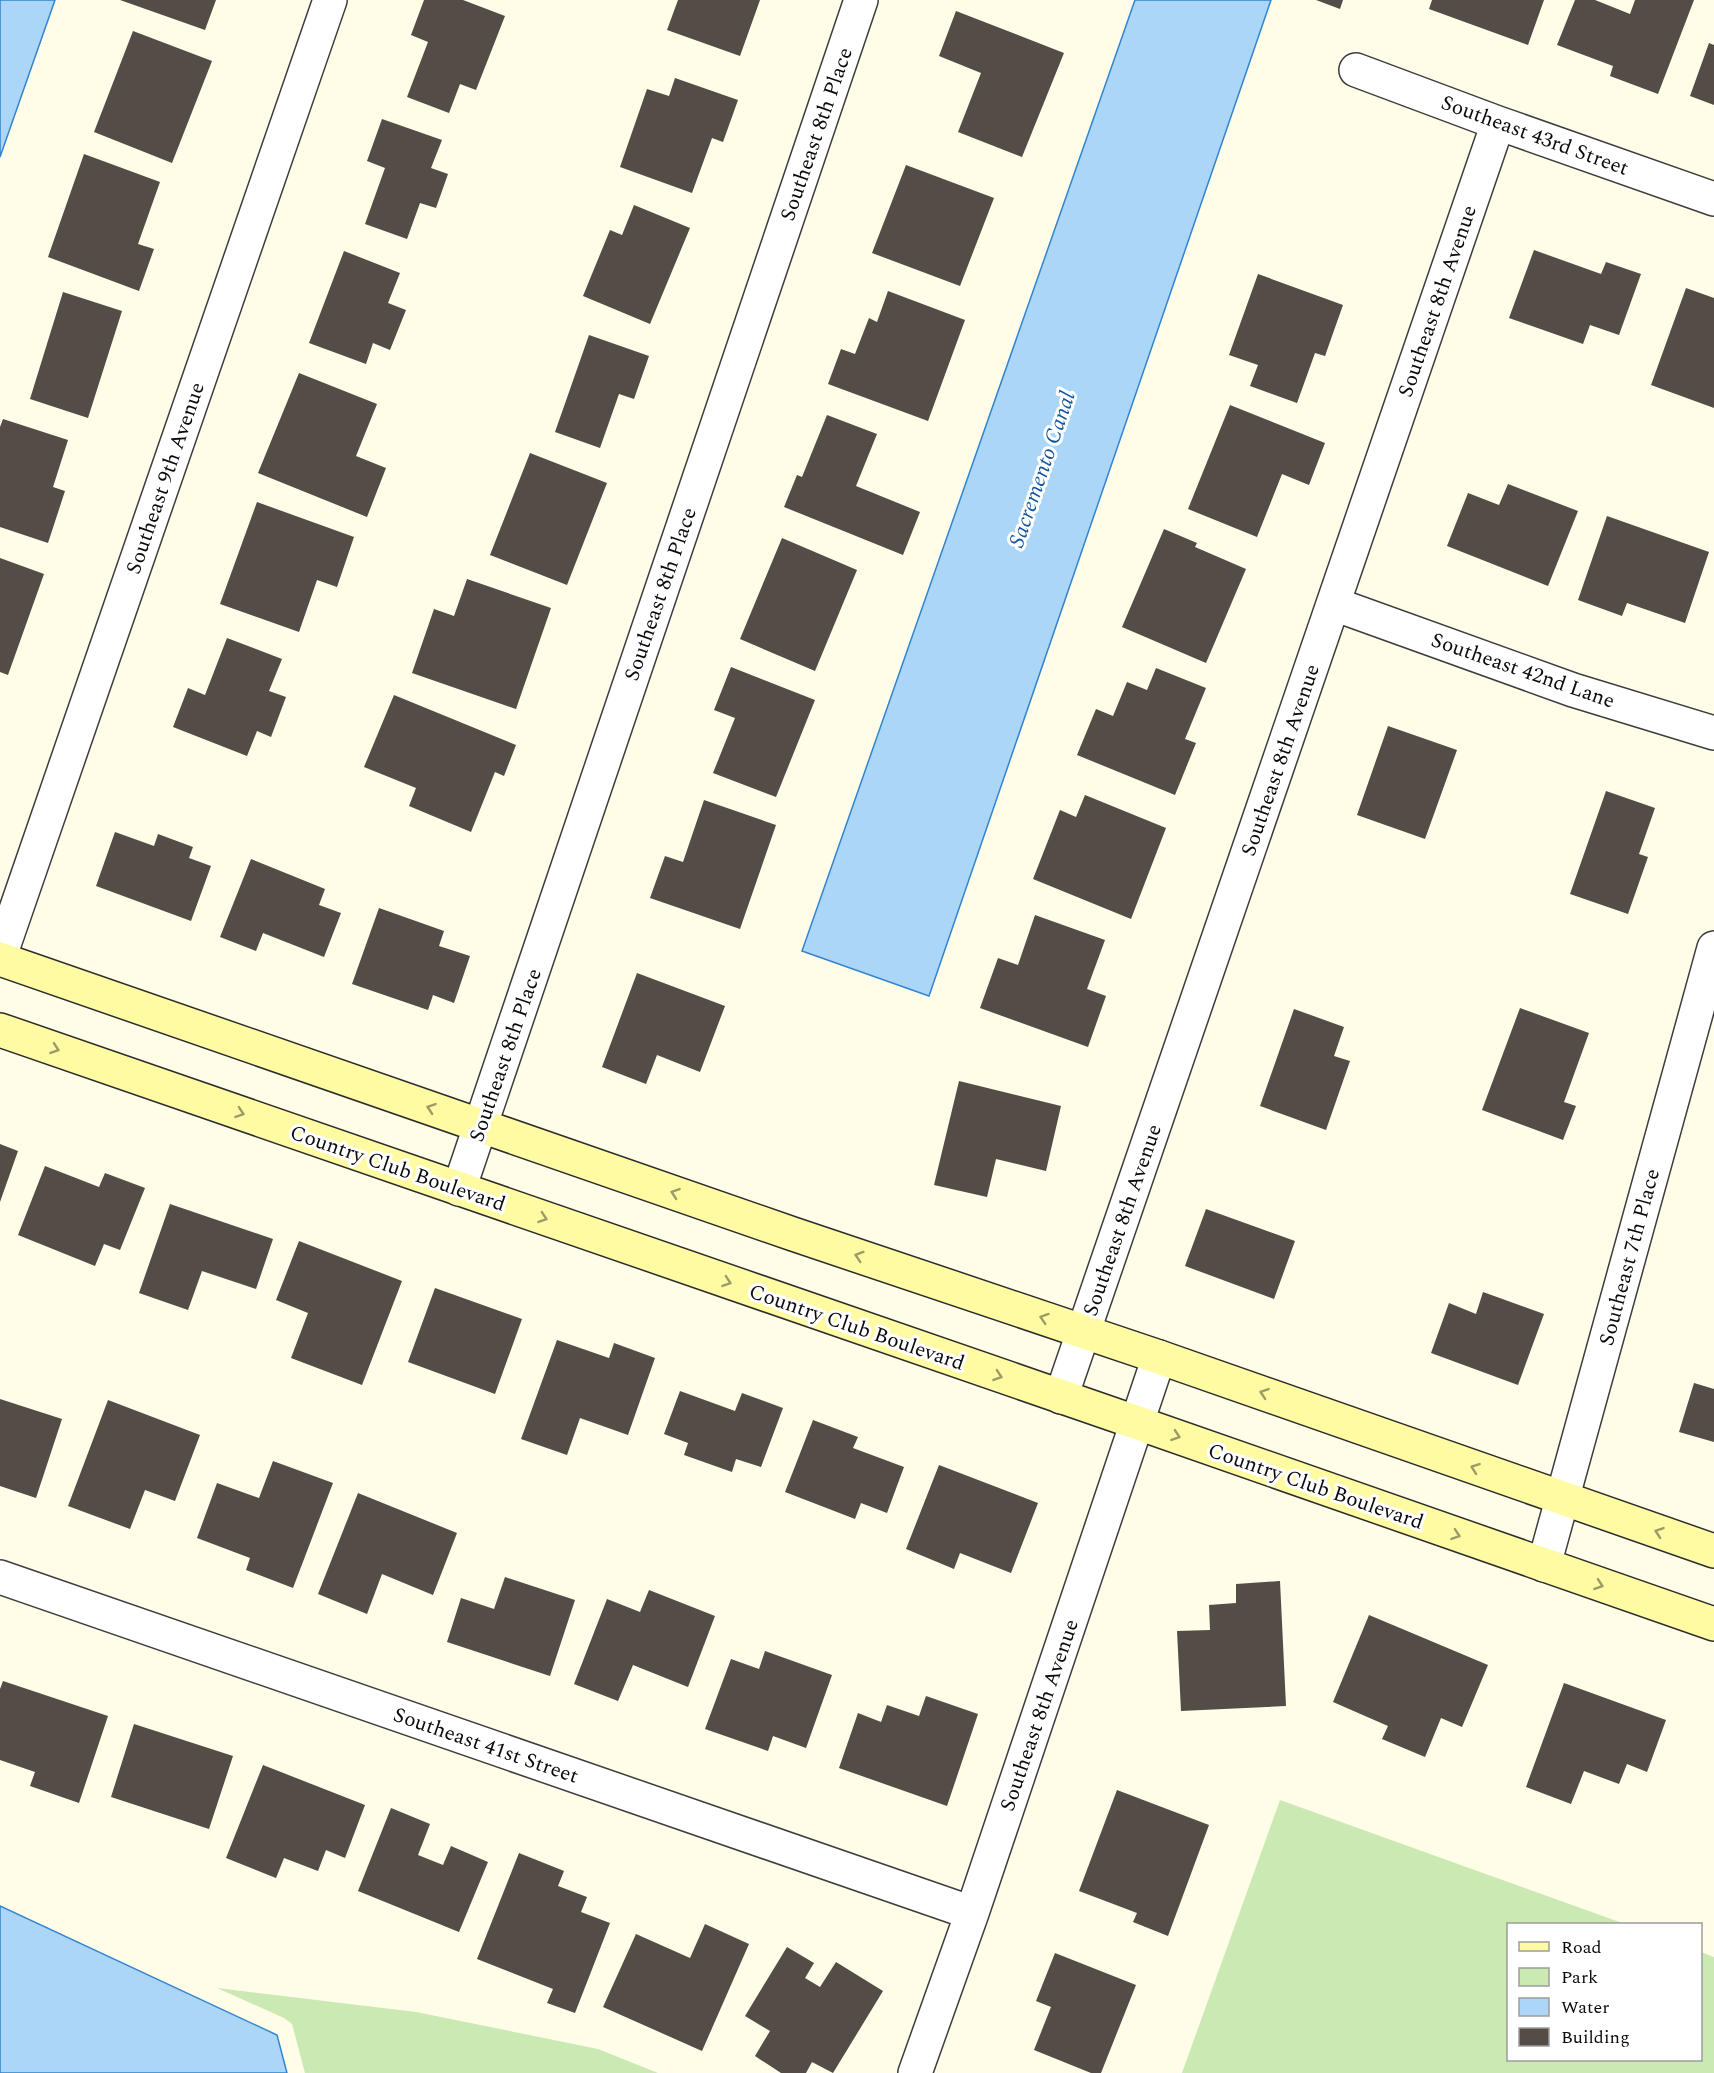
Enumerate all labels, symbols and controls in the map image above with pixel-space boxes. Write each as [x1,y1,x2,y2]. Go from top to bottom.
street label: Southeast 8th Place [772,43,862,226]
street label: Southeast 43rd Street [1436,87,1633,185]
street label: Southeast 8th Avenue [1390,201,1486,402]
street label: Southeast 9th Avenue [118,378,214,579]
water label: Sacremento Canal [1000,387,1085,552]
street label: Southeast 8th Place [616,503,706,686]
street label: Southeast 42nd Lane [1426,624,1619,717]
street label: Southeast 8th Avenue [1233,660,1329,861]
street label: Southeast 8th Place [461,964,551,1147]
one-way arrow [49,1042,60,1055]
one-way arrow [426,1103,437,1116]
one-way arrow [234,1105,245,1118]
street label: Country Club Boulevard [286,1117,510,1221]
street label: Southeast 8th Avenue [1075,1120,1171,1321]
street label: Southeast 7th Place [1591,1165,1669,1349]
one-way arrow [670,1187,681,1200]
one-way arrow [537,1210,548,1223]
one-way arrow [854,1251,865,1263]
one-way arrow [721,1274,732,1287]
street label: Country Club Boulevard [745,1276,969,1380]
one-way arrow [1039,1313,1050,1325]
one-way arrow [992,1368,1003,1381]
one-way arrow [1259,1388,1270,1401]
one-way arrow [1170,1429,1181,1442]
street label: Country Club Boulevard [1204,1435,1428,1539]
one-way arrow [1470,1462,1481,1475]
one-way arrow [1450,1527,1461,1540]
one-way arrow [1654,1527,1665,1540]
one-way arrow [1593,1577,1604,1590]
street label: Southeast 8th Avenue [992,1615,1088,1816]
street label: Southeast 41st Street [389,1699,583,1793]
legend [1507,1923,1702,2061]
text: Road [1561,1934,1602,1961]
text: Park [1561,1964,1598,1991]
text: Water [1561,1994,1609,2021]
text: Building [1561,2024,1630,2051]

